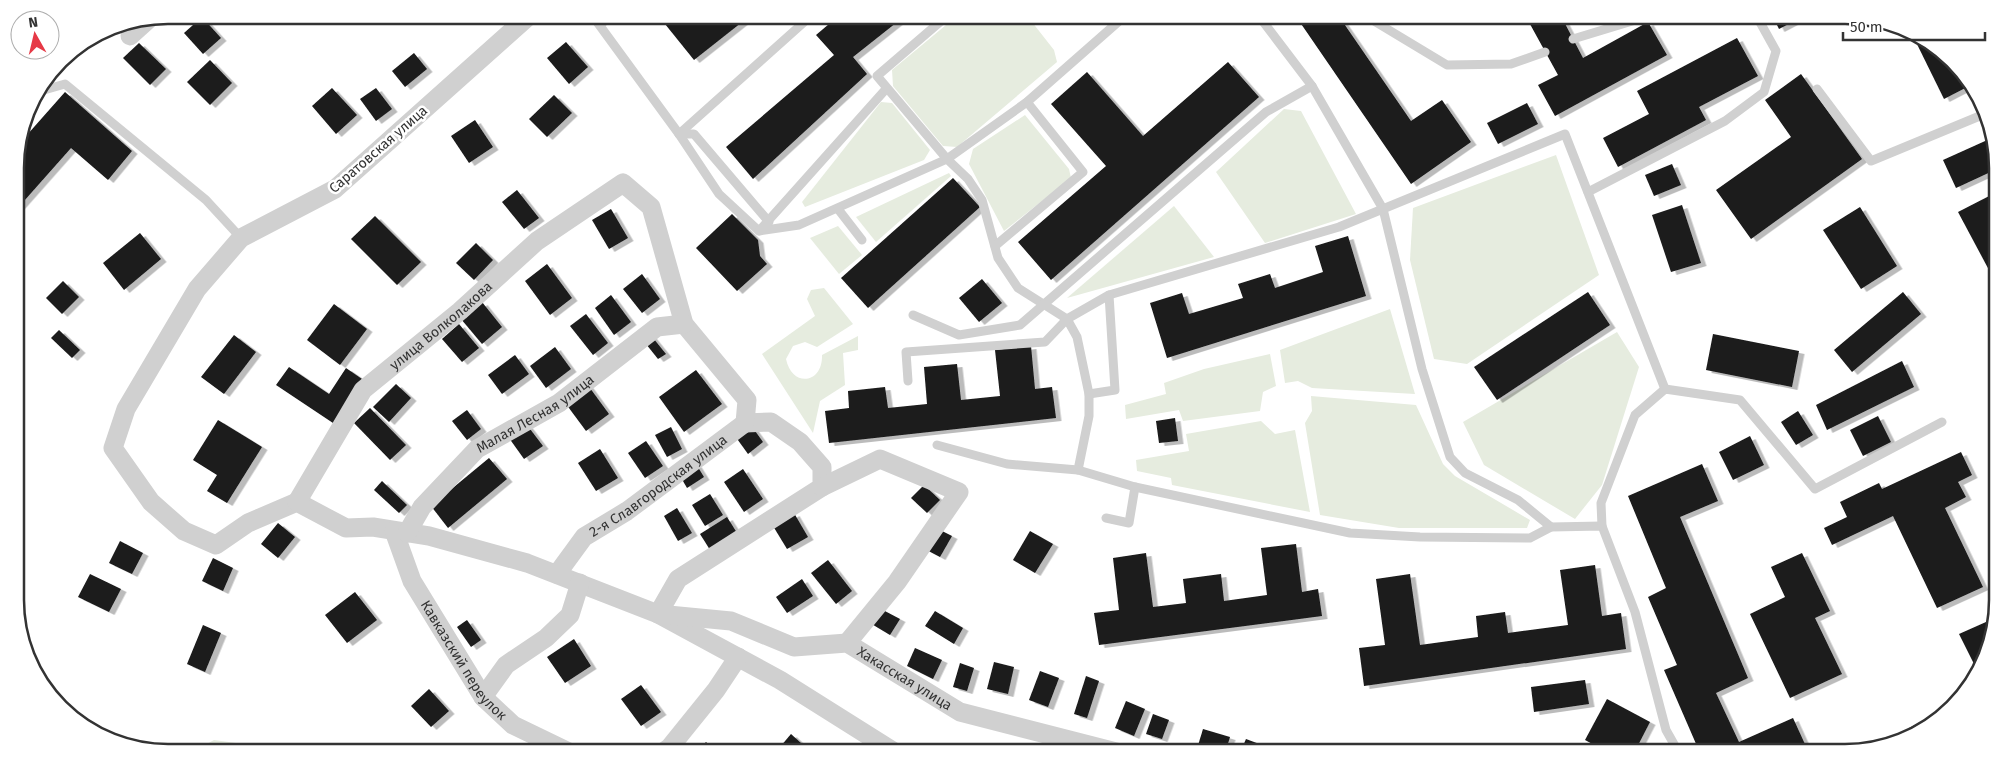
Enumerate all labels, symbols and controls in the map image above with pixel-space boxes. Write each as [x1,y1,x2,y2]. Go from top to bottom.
north arrow [10,10,60,60]
scale bar [1843,10,1986,42]
text: N [27,14,39,32]
text: 50 m [1850,18,1883,36]
street label: Саратовская улица [326,102,431,197]
street label: улица Волколакова [386,278,496,374]
street label: Малая Лесная улица [473,371,598,457]
street label: 2-я Славгородская улица [586,431,731,541]
street label: Кавказский переулок [417,597,511,724]
street label: Хакасская улица [854,643,955,714]

